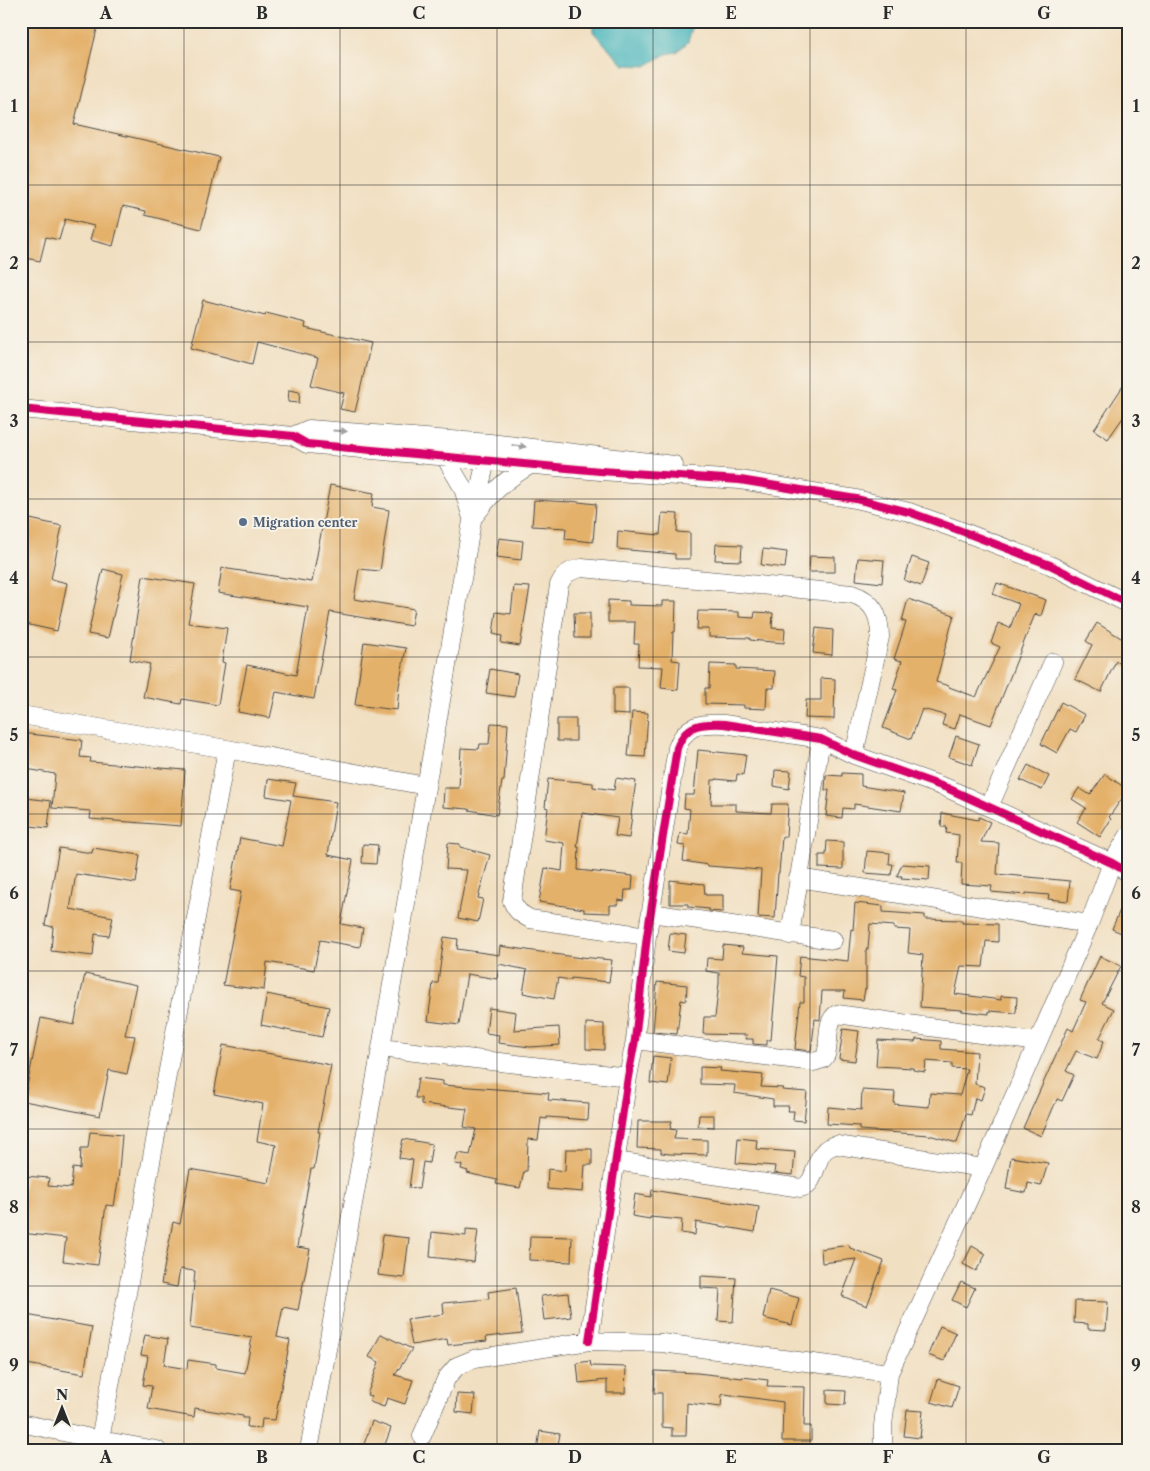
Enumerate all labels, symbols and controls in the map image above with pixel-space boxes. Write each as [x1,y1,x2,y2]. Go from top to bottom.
text: A [99,3,113,23]
text: B [256,3,268,23]
text: C [413,3,425,23]
text: D [568,3,582,23]
text: E [725,3,737,23]
text: F [883,3,894,23]
text: G [1037,3,1051,23]
text: 1 [10,96,18,116]
text: 1 [1132,96,1140,116]
text: 2 [9,253,19,273]
text: 2 [1131,253,1141,273]
text: 3 [9,411,19,431]
text: 3 [1131,411,1141,431]
one-way arrow [332,428,348,436]
one-way arrow [512,443,528,451]
place label: Migration center [253,515,358,530]
marker: Migration center [237,516,249,528]
text: 4 [9,568,19,588]
text: 4 [1131,568,1141,588]
text: 5 [10,725,19,745]
text: 5 [1132,725,1141,745]
text: 6 [9,883,19,903]
text: 6 [1131,883,1141,903]
text: 7 [10,1040,19,1060]
text: 7 [1132,1040,1141,1060]
text: 8 [9,1197,19,1217]
text: 8 [1131,1197,1141,1217]
text: 9 [9,1355,19,1375]
text: 9 [1131,1355,1141,1375]
north arrow [38,1384,88,1434]
text: N [56,1386,68,1404]
text: A [99,1447,113,1467]
text: B [256,1447,268,1467]
text: C [413,1447,425,1467]
text: D [568,1447,582,1467]
text: E [725,1447,737,1467]
text: F [883,1447,894,1467]
text: G [1037,1447,1051,1467]

